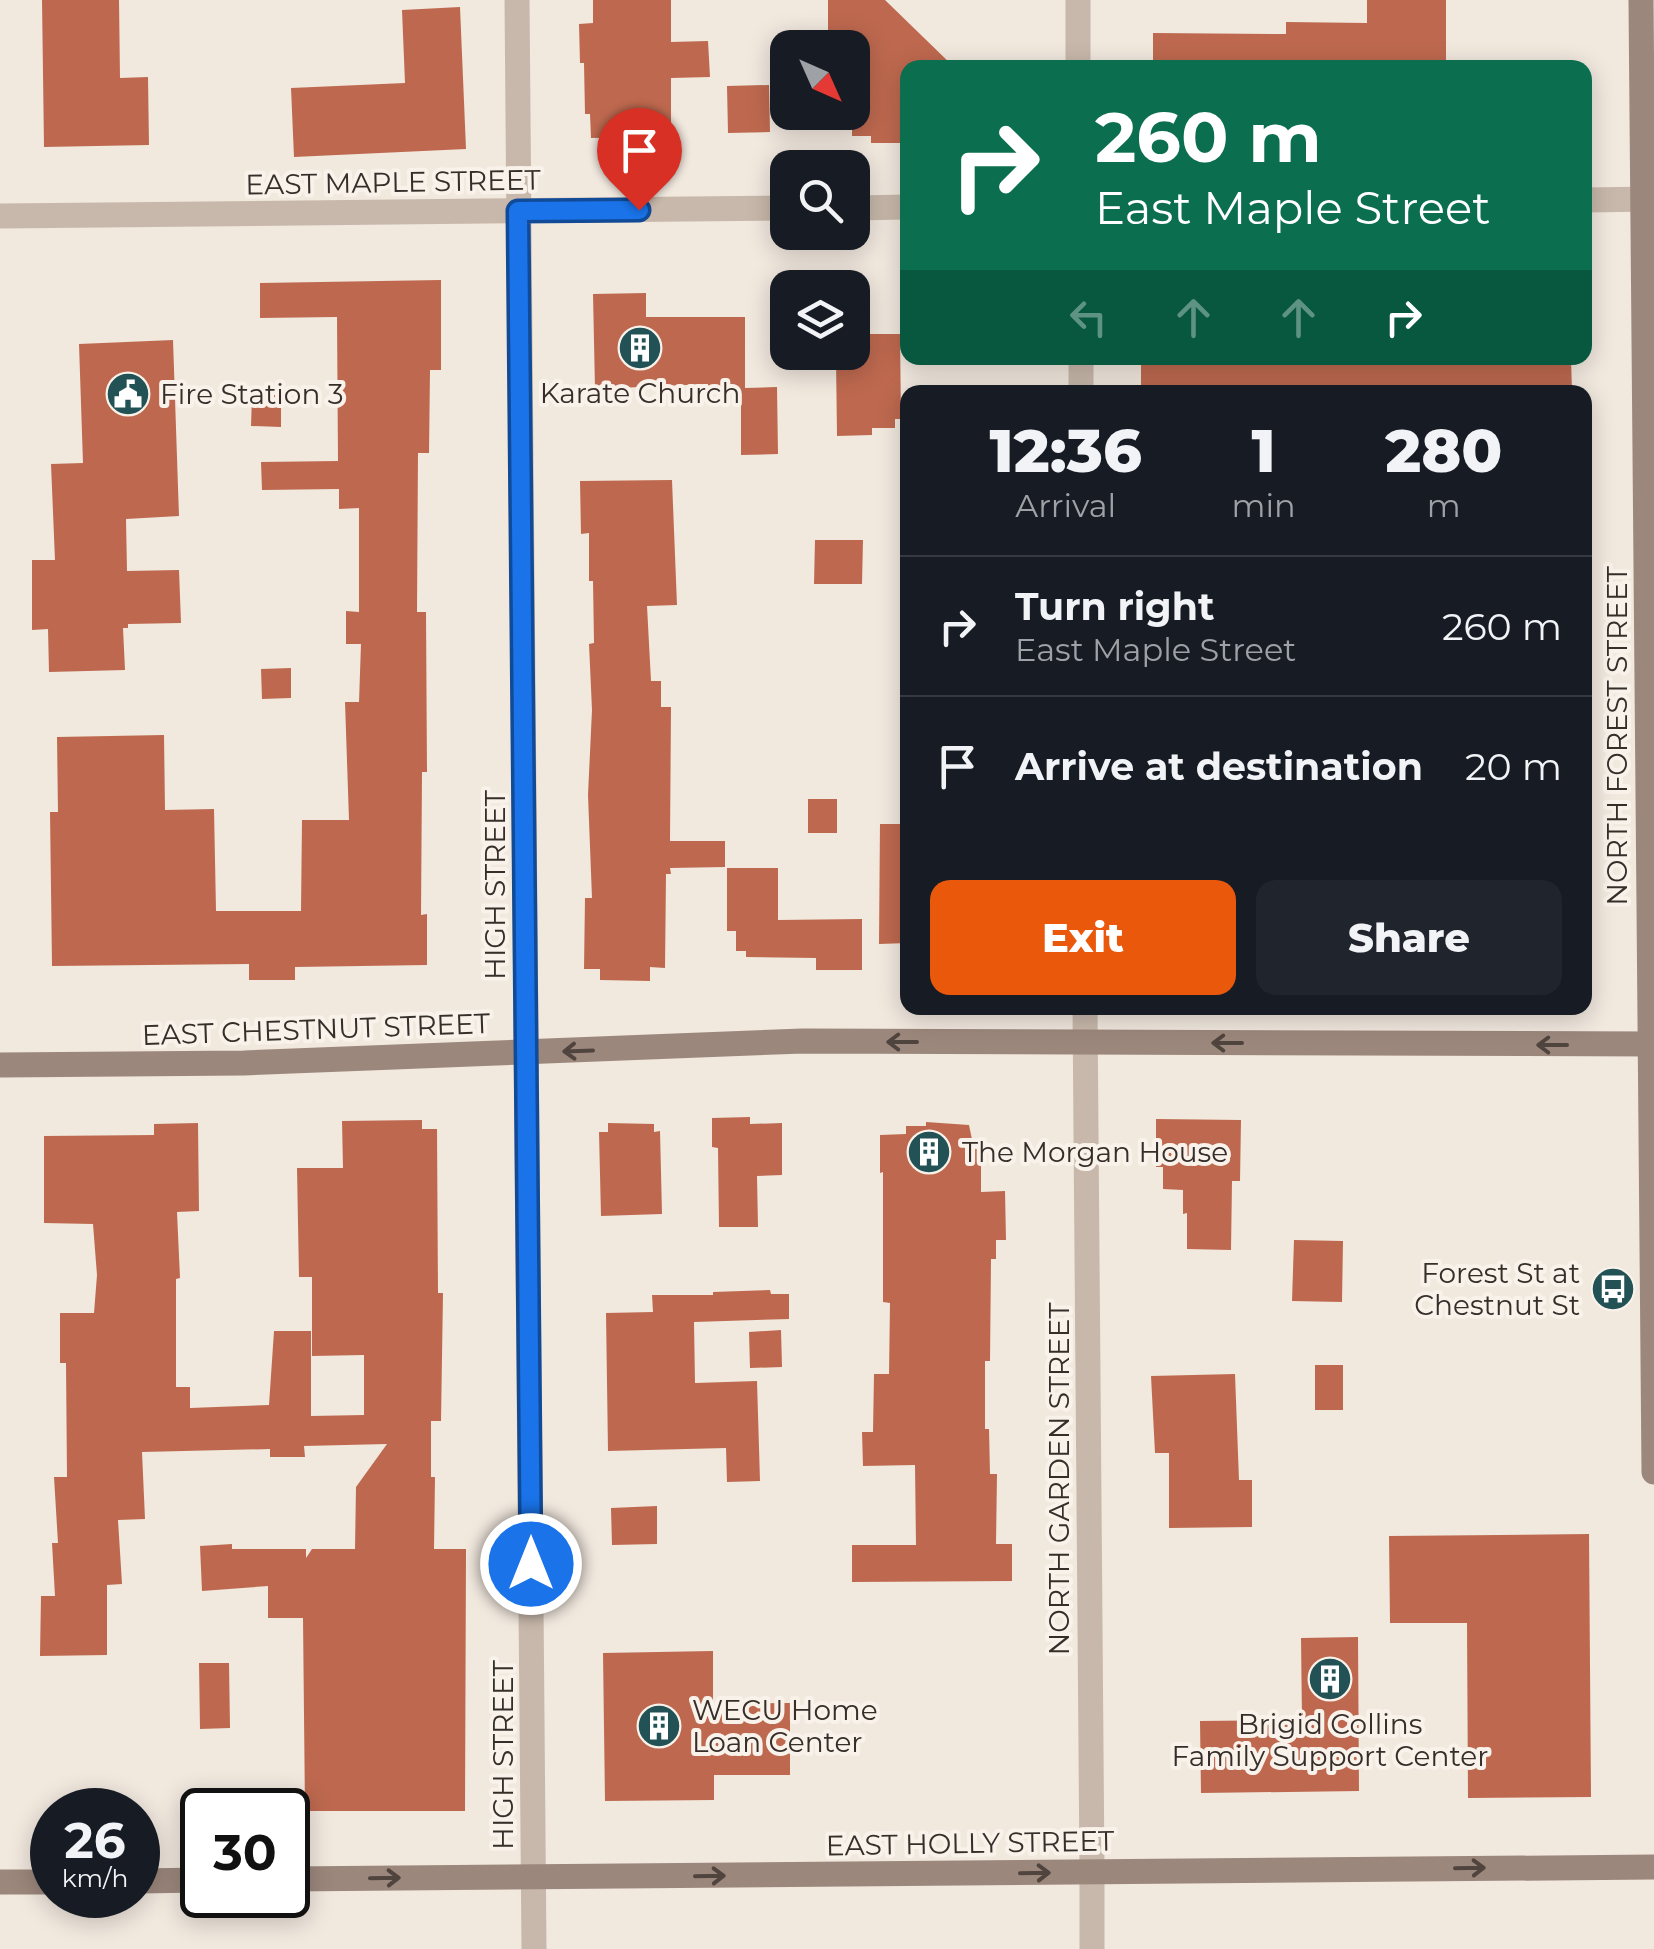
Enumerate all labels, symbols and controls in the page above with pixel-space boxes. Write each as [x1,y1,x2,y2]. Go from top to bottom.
north arrow [770,30,870,130]
map controls [770,30,870,370]
text: 260 m [1095,94,1322,180]
icon: right [930,100,1060,230]
pin [597,108,682,211]
icon: arrive [612,123,667,178]
button: search [770,150,870,250]
street label: EAST MAPLE STREET [245,162,541,202]
text: East Maple Street [1095,180,1491,235]
button: layers [770,270,870,370]
icon: left [1061,290,1116,345]
icon: ahead [1166,290,1221,345]
icon: ahead [1271,290,1326,345]
icon: right [1376,290,1431,345]
building icon: Karate Church [617,325,663,371]
public building icon: Fire Station 3 [105,371,151,417]
place label: Karate Church [540,376,740,410]
place label: Fire Station 3 [160,377,343,411]
text: 12:36 [990,414,1142,487]
text: 1 [1251,414,1276,487]
text: 280 [1385,414,1502,487]
text: Arrival [1015,486,1116,525]
text: min [1231,486,1296,525]
text: m [1427,486,1461,525]
street label: NORTH FOREST STREET [1600,566,1634,906]
text: Turn right [1015,583,1214,630]
icon: right [930,599,985,654]
text: 260 m [1442,603,1562,650]
text: East Maple Street [1015,630,1296,669]
icon: arrive [930,739,985,794]
text: Arrive at destination [1015,743,1423,790]
text: 20 m [1465,743,1562,790]
street label: HIGH STREET [478,790,512,980]
button: Exit [930,880,1236,995]
button: Share [1256,880,1562,995]
street label: EAST CHESTNUT STREET [141,1006,491,1052]
one-way arrow [887,1032,920,1052]
one-way arrow [1212,1034,1244,1052]
one-way arrow [1537,1036,1570,1054]
one-way arrow [562,1041,594,1060]
building icon: The Morgan House [906,1129,952,1175]
place label: The Morgan House [962,1135,1228,1169]
place label: Forest St at Chestnut St [1414,1256,1580,1322]
bus stop icon: Forest St at Chestnut St [1590,1266,1636,1312]
street label: NORTH GARDEN STREET [1042,1302,1076,1656]
position arrow [479,1512,583,1616]
building icon: Brigid Collins Family Support Center [1307,1656,1353,1702]
street label: HIGH STREET [486,1660,520,1850]
place label: WECU Home Loan Center [692,1693,878,1759]
building icon: WECU Home Loan Center [636,1703,682,1749]
place label: Brigid Collins Family Support Center [1172,1707,1488,1773]
speed limit sign: 30 [180,1788,310,1918]
text: 26 [64,1810,126,1871]
street label: EAST HOLLY STREET [826,1823,1114,1863]
one-way arrow [1453,1859,1485,1878]
text: km/h [62,1863,128,1893]
one-way arrow [1018,1863,1050,1882]
one-way arrow [692,1866,725,1886]
one-way arrow [368,1868,400,1888]

